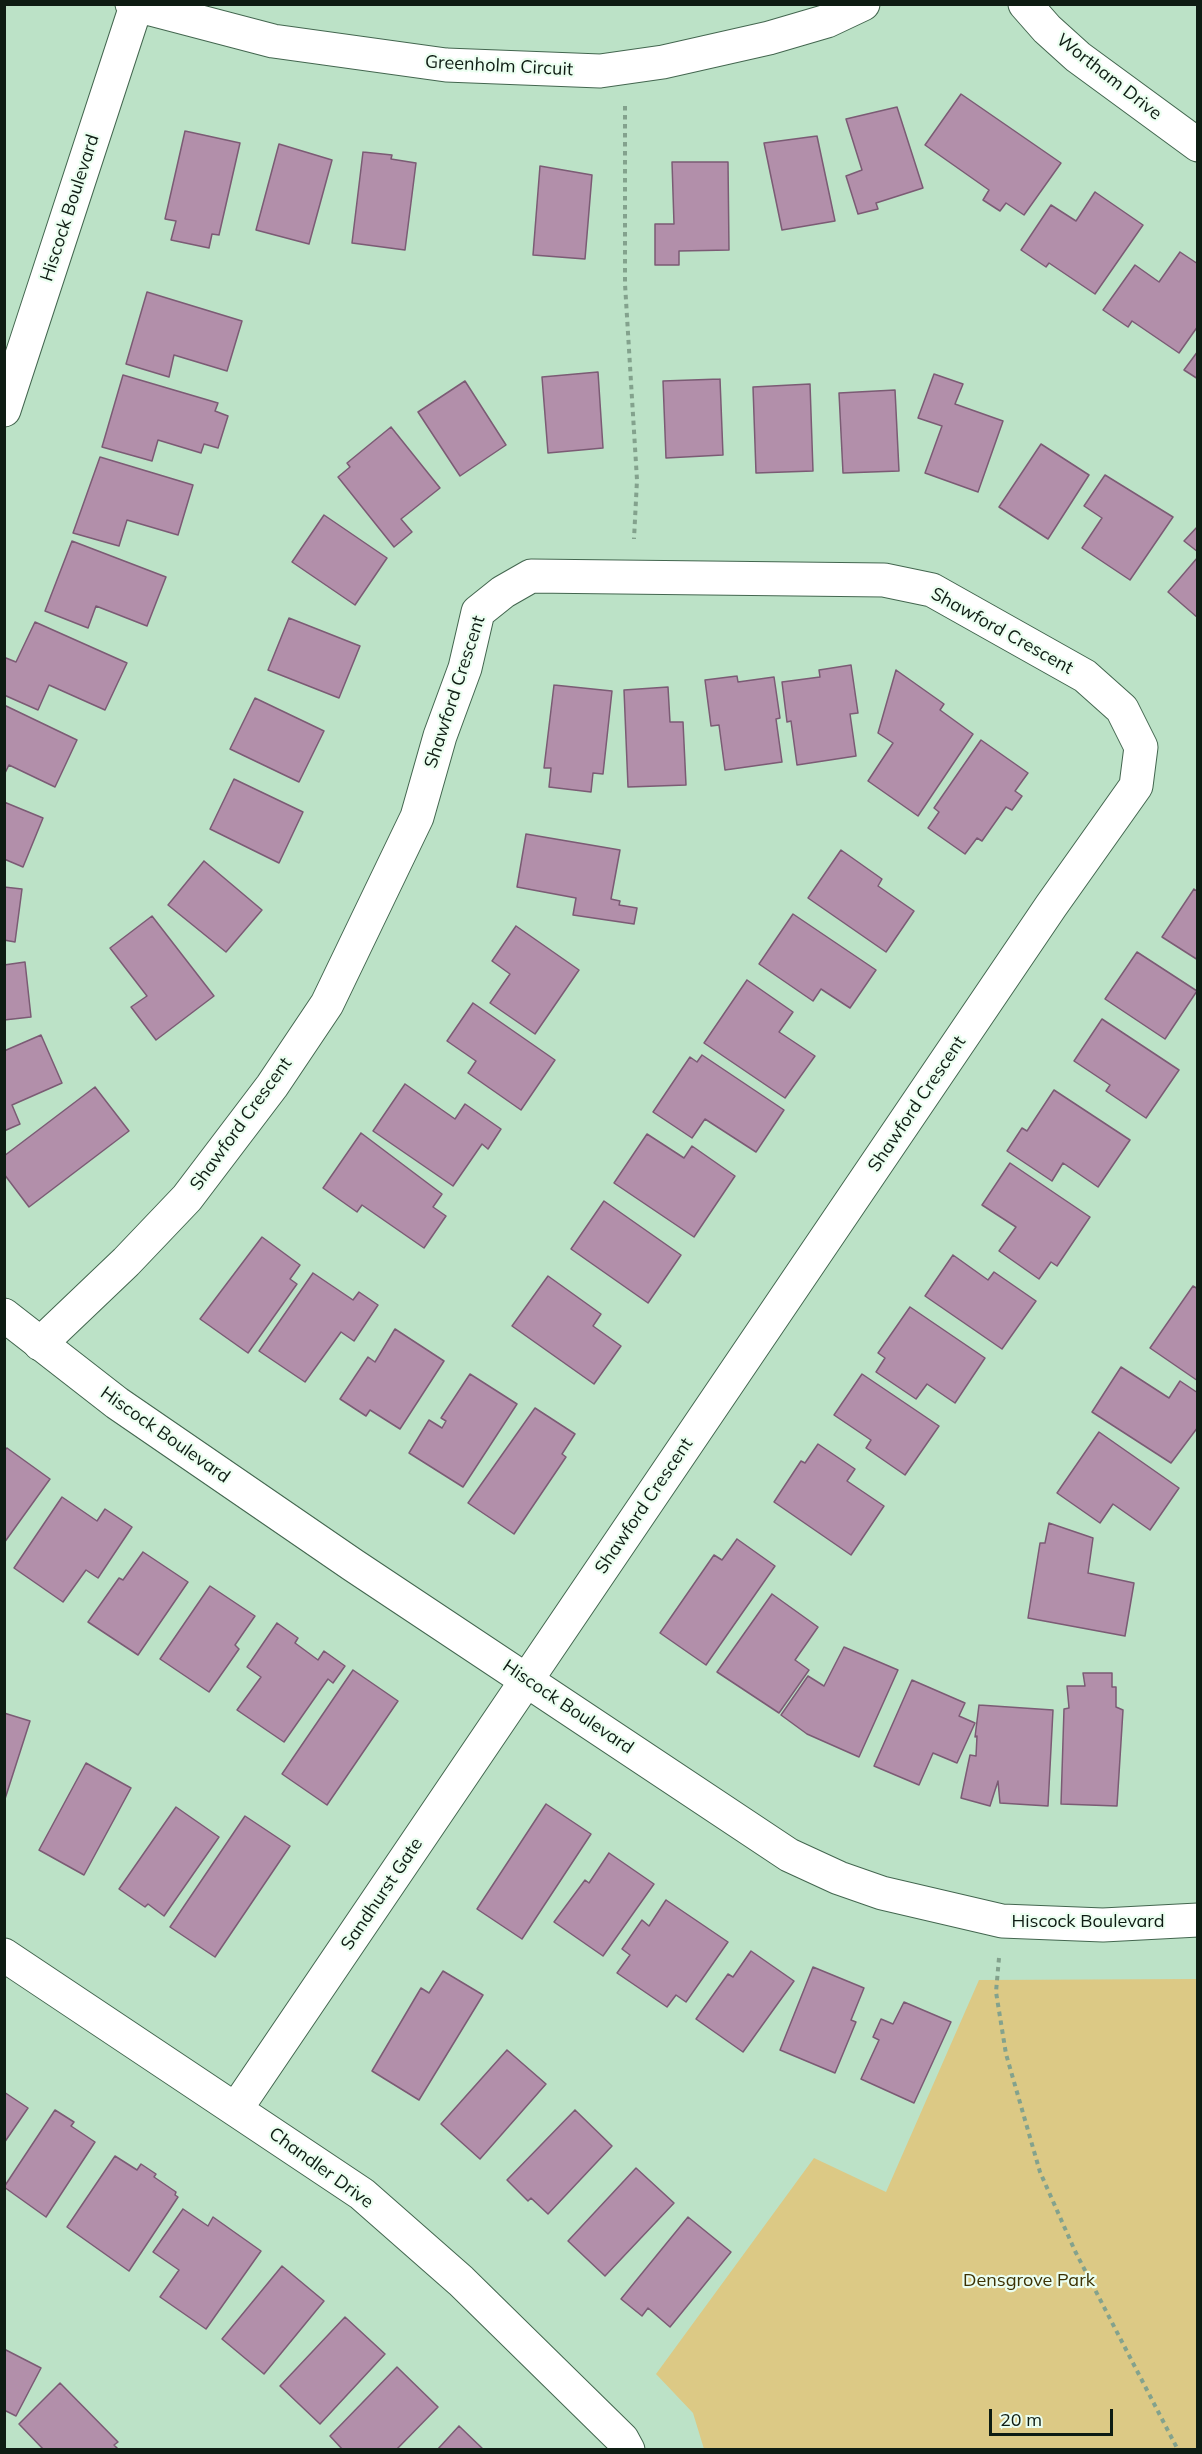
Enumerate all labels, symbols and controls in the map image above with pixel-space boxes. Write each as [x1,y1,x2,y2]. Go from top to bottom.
street label: Wortham Drive [1052,29,1166,125]
street label: Greenholm Circuit [424,51,574,81]
street label: Hiscock Boulevard [36,132,104,284]
street label: Shawford Crescent [927,583,1077,679]
street label: Shawford Crescent [420,613,490,771]
street label: Shawford Crescent [864,1032,970,1176]
street label: Shawford Crescent [186,1053,296,1195]
street label: Hiscock Boulevard [96,1382,234,1488]
street label: Shawford Crescent [591,1434,697,1578]
street label: Hiscock Boulevard [498,1655,638,1759]
street label: Sandhurst Gate [337,1834,427,1954]
street label: Hiscock Boulevard [1011,1911,1165,1933]
street label: Chandler Drive [265,2123,377,2213]
park label: Densgrove Park [963,2270,1095,2292]
scale bar [992,2397,1116,2435]
text: 20 m [1000,2408,1042,2431]

